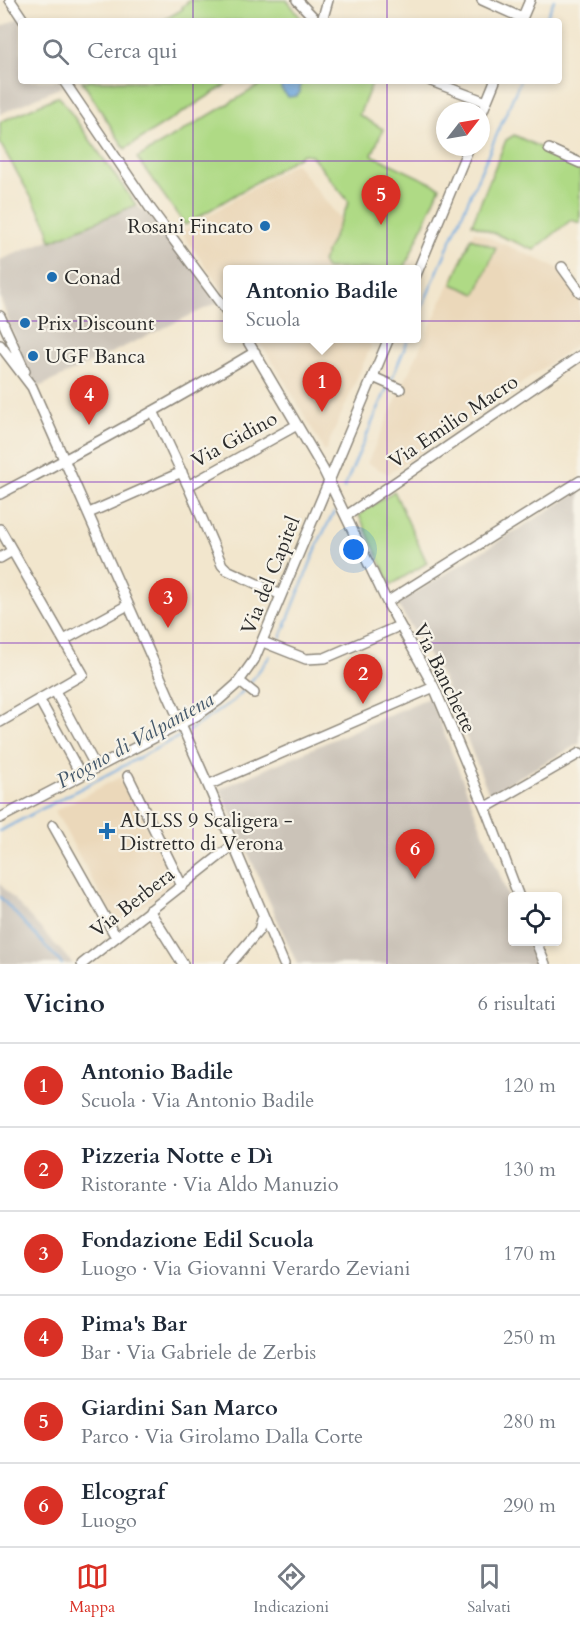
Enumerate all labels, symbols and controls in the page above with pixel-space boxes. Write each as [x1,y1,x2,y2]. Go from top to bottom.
search box [18,18,562,84]
icon: search [39,35,72,68]
text: Cerca qui [87,36,177,66]
north arrow [436,102,490,156]
pin: 5 [362,176,400,225]
place label: Rosani Fincato [127,213,253,240]
marker: Rosani Fincato [258,219,272,233]
place label: Conad [64,264,121,291]
popup [223,265,421,343]
marker: Conad [45,270,59,284]
text: Antonio Badile [246,276,398,306]
text: Scuola [246,306,300,333]
place label: Prix Discount [37,310,155,337]
marker: Prix Discount [18,316,32,330]
place label: UGF Banca [45,343,146,370]
marker: UGF Banca [26,349,40,363]
pin: 1 [302,362,342,412]
street label: Via Emilio Macro [383,368,524,475]
pin: 4 [70,376,109,425]
street label: Via Gidino [186,405,282,474]
street label: Via del Capitel [234,512,306,638]
your location [339,535,368,564]
pin: 3 [148,578,188,628]
street label: Via Banchette [406,619,483,738]
pin: 2 [344,654,382,704]
water label: Progno di Valpantena [51,685,219,796]
place label: AULSS 9 Scaligera - Distretto di Verona [120,807,293,857]
marker: AULSS 9 Scaligera - Distretto di Verona [98,822,116,840]
pin: 6 [396,830,434,879]
street label: Via Berbera [85,861,180,944]
map controls [508,892,562,946]
button: locate [508,892,562,946]
text: Vicino [24,986,105,1021]
text: 6 risultati [478,990,556,1017]
text: Antonio Badile [81,1057,233,1087]
text: 1 [38,1072,49,1099]
text: 120 m [503,1072,556,1099]
text: Scuola · Via Antonio Badile [81,1087,314,1114]
text: Pizzeria Notte e Dì [81,1141,273,1171]
text: 2 [38,1156,49,1183]
text: 130 m [503,1156,556,1183]
text: Ristorante · Via Aldo Manuzio [81,1171,339,1198]
text: Fondazione Edil Scuola [81,1225,314,1255]
text: 3 [38,1240,49,1267]
text: 170 m [503,1240,556,1267]
text: Luogo · Via Giovanni Verardo Zeviani [81,1255,410,1282]
text: Pima's Bar [81,1309,187,1339]
text: 4 [38,1324,49,1351]
text: 250 m [503,1324,556,1351]
text: Bar · Via Gabriele de Zerbis [81,1339,316,1366]
text: Giardini San Marco [81,1393,278,1423]
text: 5 [38,1408,49,1435]
text: 280 m [503,1408,556,1435]
text: Parco · Via Girolamo Dalla Corte [81,1423,363,1450]
text: Elcograf [81,1477,165,1507]
text: 6 [38,1492,49,1519]
text: 290 m [503,1492,556,1519]
text: Luogo [81,1507,137,1534]
tab: Mappa [69,1560,115,1618]
tab: Indicazioni [253,1560,329,1618]
tab: Salvati [467,1560,511,1618]

